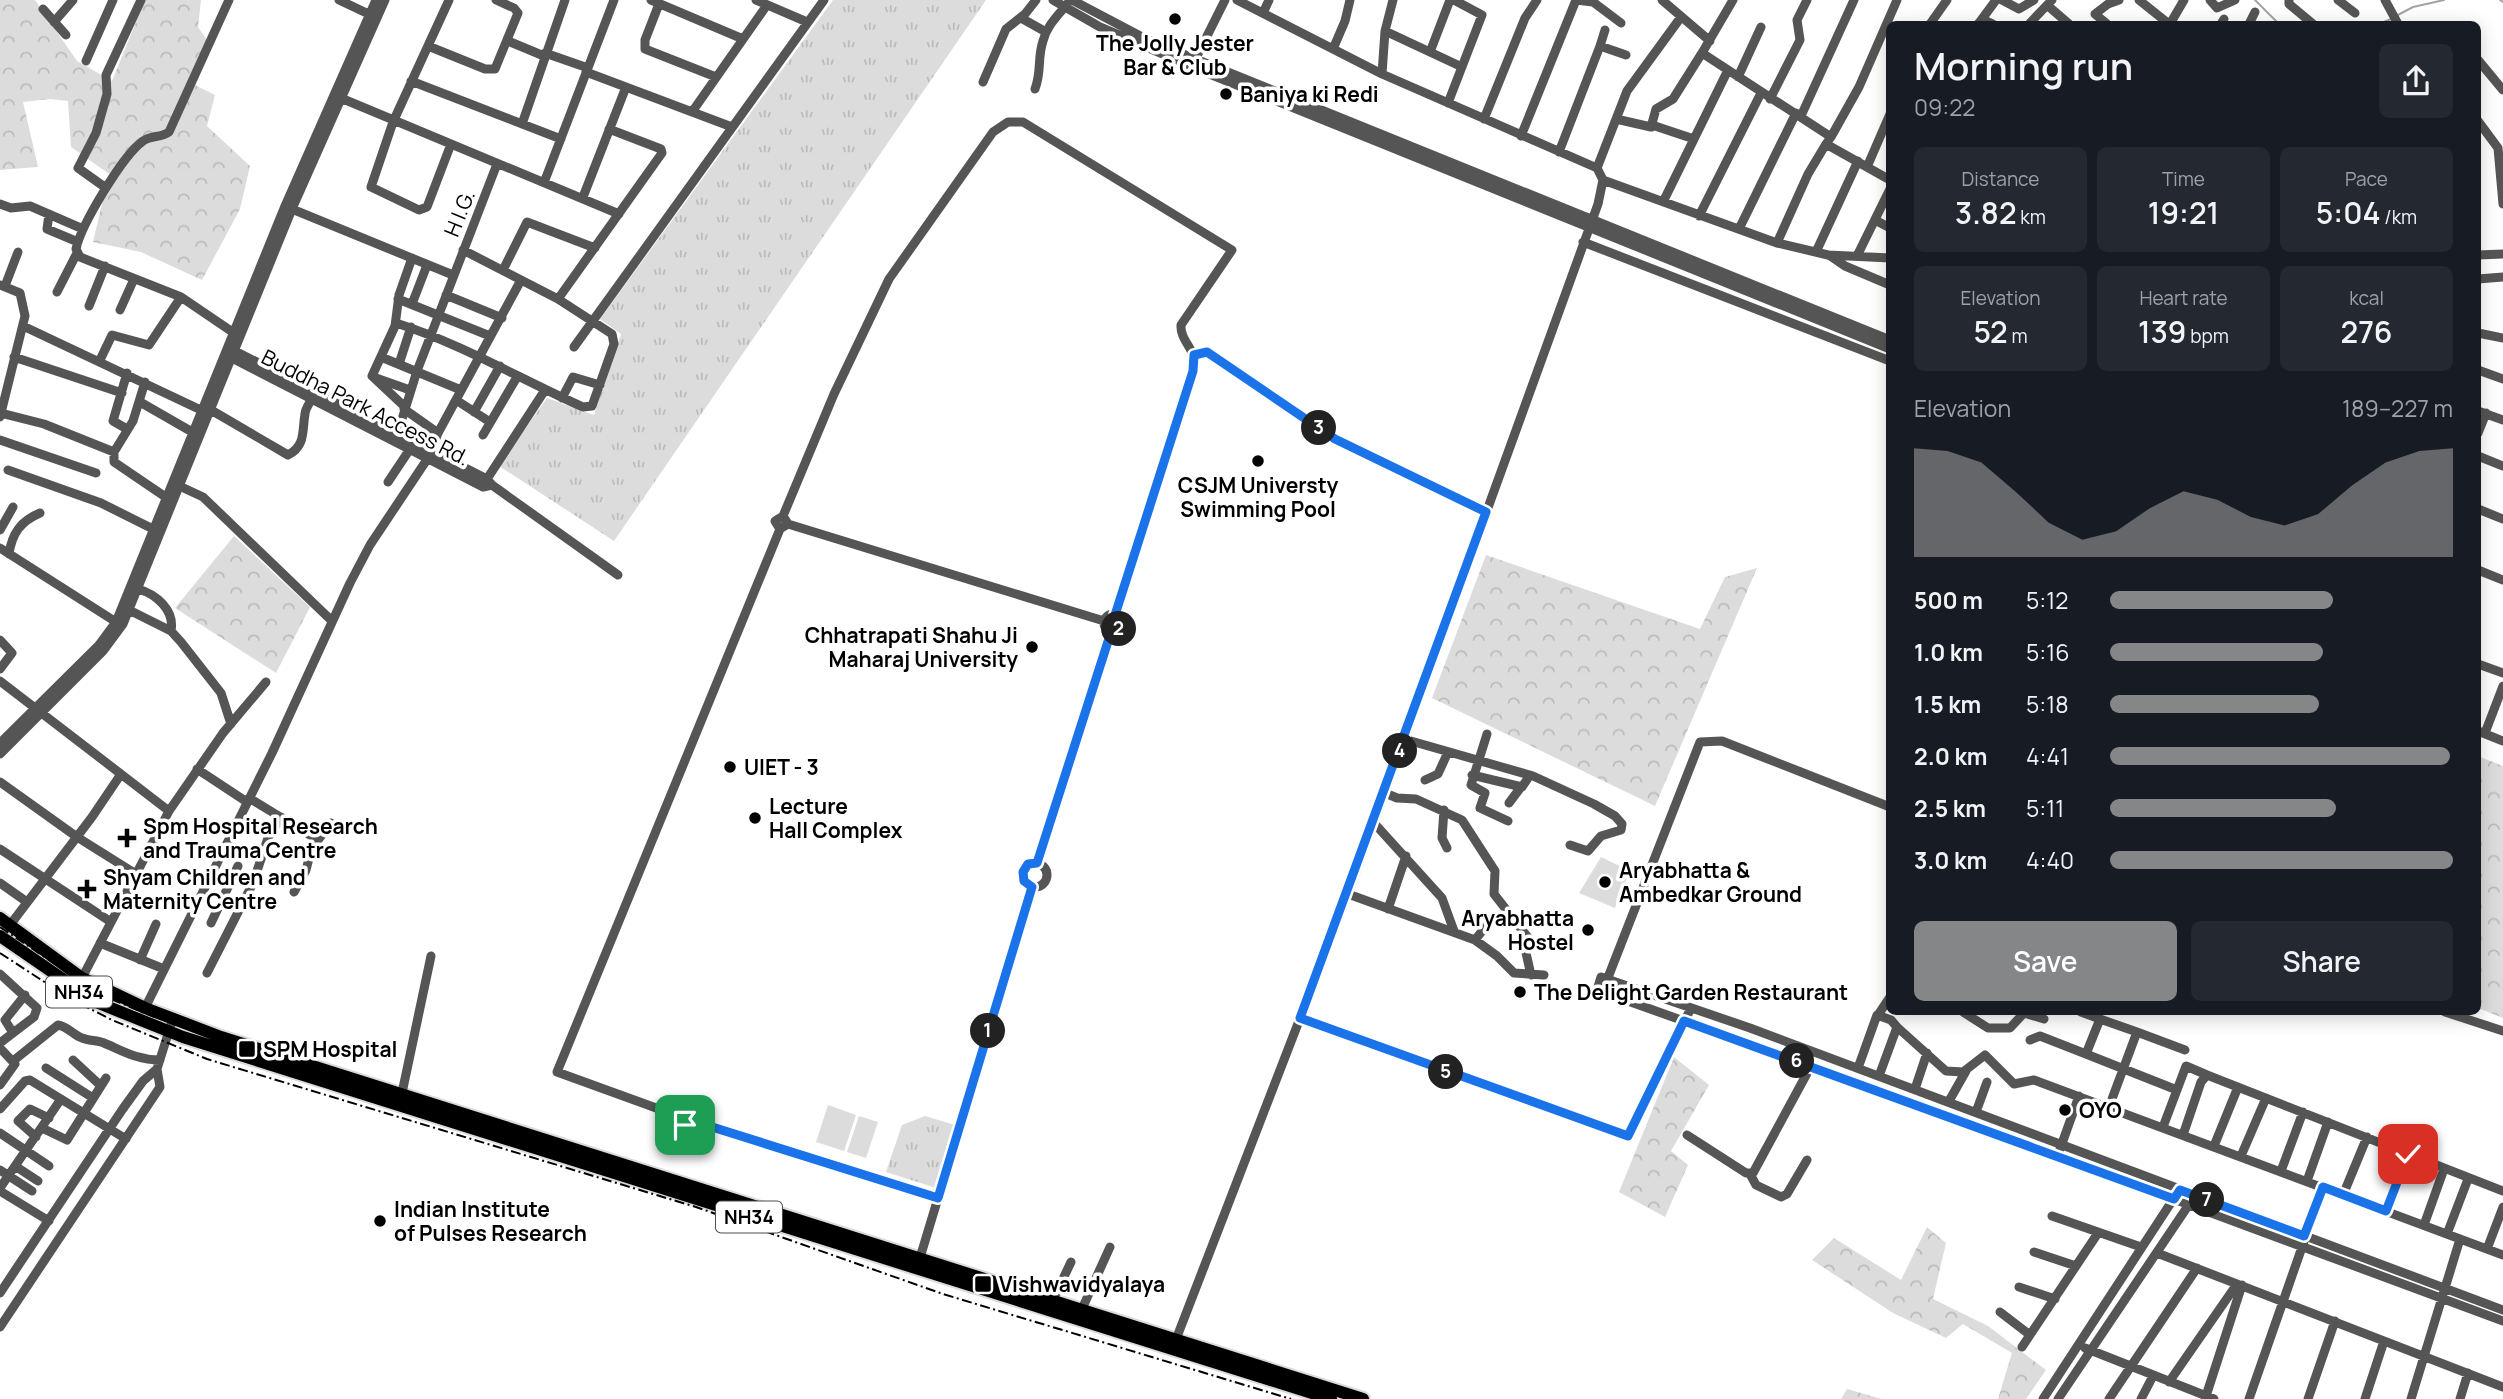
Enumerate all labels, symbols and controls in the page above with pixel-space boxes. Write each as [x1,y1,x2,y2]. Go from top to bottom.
marker: The Jolly Jester Bar & Club [1167,11,1183,27]
place label: The Jolly Jester Bar & Club [1096,29,1254,81]
text: Morning run [1914,39,2133,91]
button: share [2379,44,2453,118]
place label: Baniya ki Redi [1240,80,1379,108]
marker: Baniya ki Redi [1218,86,1234,102]
text: 09:22 [1914,91,1975,123]
text: Distance [1962,166,2039,192]
text: Time [2162,166,2205,192]
text: Pace [2345,166,2388,192]
street label: H I.G. [437,186,481,240]
text: 3.82 [1955,192,2017,233]
text: 19:21 [2148,192,2219,233]
text: 5:04 [2316,192,2380,233]
text: km [2017,204,2046,230]
text: /km [2380,204,2417,230]
text: Elevation [1960,285,2041,311]
text: Heart rate [2139,285,2228,311]
text: kcal [2349,285,2384,311]
text: 52 [1973,311,2008,352]
text: 139 [2138,311,2187,352]
text: 276 [2341,311,2392,352]
text: m [2008,323,2028,349]
text: bpm [2187,323,2229,349]
street label: Buddha Park Access Rd. [257,342,475,472]
text: Elevation [1914,392,2011,424]
text: 189–227 m [2342,392,2453,424]
pin: 3 [1302,410,1336,446]
text: 3 [1313,414,1324,440]
marker: CSJM Universty Swimming Pool [1250,453,1266,469]
place label: CSJM Universty Swimming Pool [1178,471,1338,523]
text: 500 m [1914,584,1983,616]
text: 5:12 [2026,584,2068,616]
pin: 2 [1102,612,1136,646]
text: 2 [1113,615,1124,641]
place label: Chhatrapati Shahu Ji Maharaj University [805,621,1018,673]
text: 1.0 km [1914,636,1983,668]
text: 5:16 [2026,636,2069,668]
marker: Chhatrapati Shahu Ji Maharaj University [1024,639,1040,655]
text: 1.5 km [1914,688,1981,720]
text: 5:18 [2026,688,2068,720]
pin: 4 [1382,734,1418,768]
text: 4 [1394,737,1405,763]
text: 2.0 km [1914,740,1987,772]
text: 4:41 [2026,740,2069,772]
place label: UIET - 3 [744,753,819,781]
marker: UIET - 3 [722,759,738,775]
place label: Lecture Hall Complex [769,792,903,844]
text: 2.5 km [1914,792,1986,824]
text: 5:11 [2026,792,2064,824]
marker: Lecture Hall Complex [747,810,763,826]
place label: Spm Hospital Research and Trauma Centre [143,812,378,864]
marker: Spm Hospital Research and Trauma Centre [117,828,137,848]
text: 3.0 km [1914,844,1987,876]
text: 4:40 [2026,844,2074,876]
place label: Aryabhatta & Ambedkar Ground [1619,856,1802,908]
place label: Shyam Children and Maternity Centre [103,863,306,915]
marker: Aryabhatta & Ambedkar Ground [1597,874,1613,890]
marker: Shyam Children and Maternity Centre [77,879,97,899]
place label: Aryabhatta Hostel [1461,904,1574,956]
button: Save [1914,921,2177,1001]
button: Share [2191,921,2453,1001]
marker: Aryabhatta Hostel [1580,922,1596,938]
road number: NH34 [46,976,112,1008]
place label: The Delight Garden Restaurant [1534,978,1848,1006]
marker: The Delight Garden Restaurant [1512,984,1528,1000]
pin: 1 [970,1014,1006,1048]
text: 1 [983,1017,992,1043]
place label: SPM Hospital [263,1035,398,1063]
marker: SPM Hospital [237,1039,257,1059]
pin: 6 [1780,1044,1814,1078]
text: 6 [1791,1047,1802,1073]
pin: 5 [1428,1054,1464,1090]
text: 5 [1440,1058,1451,1084]
pin [655,1095,715,1155]
place label: OYO [2079,1096,2122,1124]
marker: OYO [2057,1102,2073,1118]
icon: arrive [666,1106,704,1144]
pin [2378,1124,2438,1184]
icon: check [2389,1135,2427,1173]
pin: 7 [2190,1182,2224,1218]
text: 7 [2201,1186,2212,1212]
place label: Indian Institute of Pulses Research [394,1195,587,1247]
road number: NH34 [716,1202,782,1232]
marker: Indian Institute of Pulses Research [372,1213,388,1229]
place label: Vishwavidyalaya [999,1270,1165,1298]
marker: Vishwavidyalaya [973,1274,993,1294]

